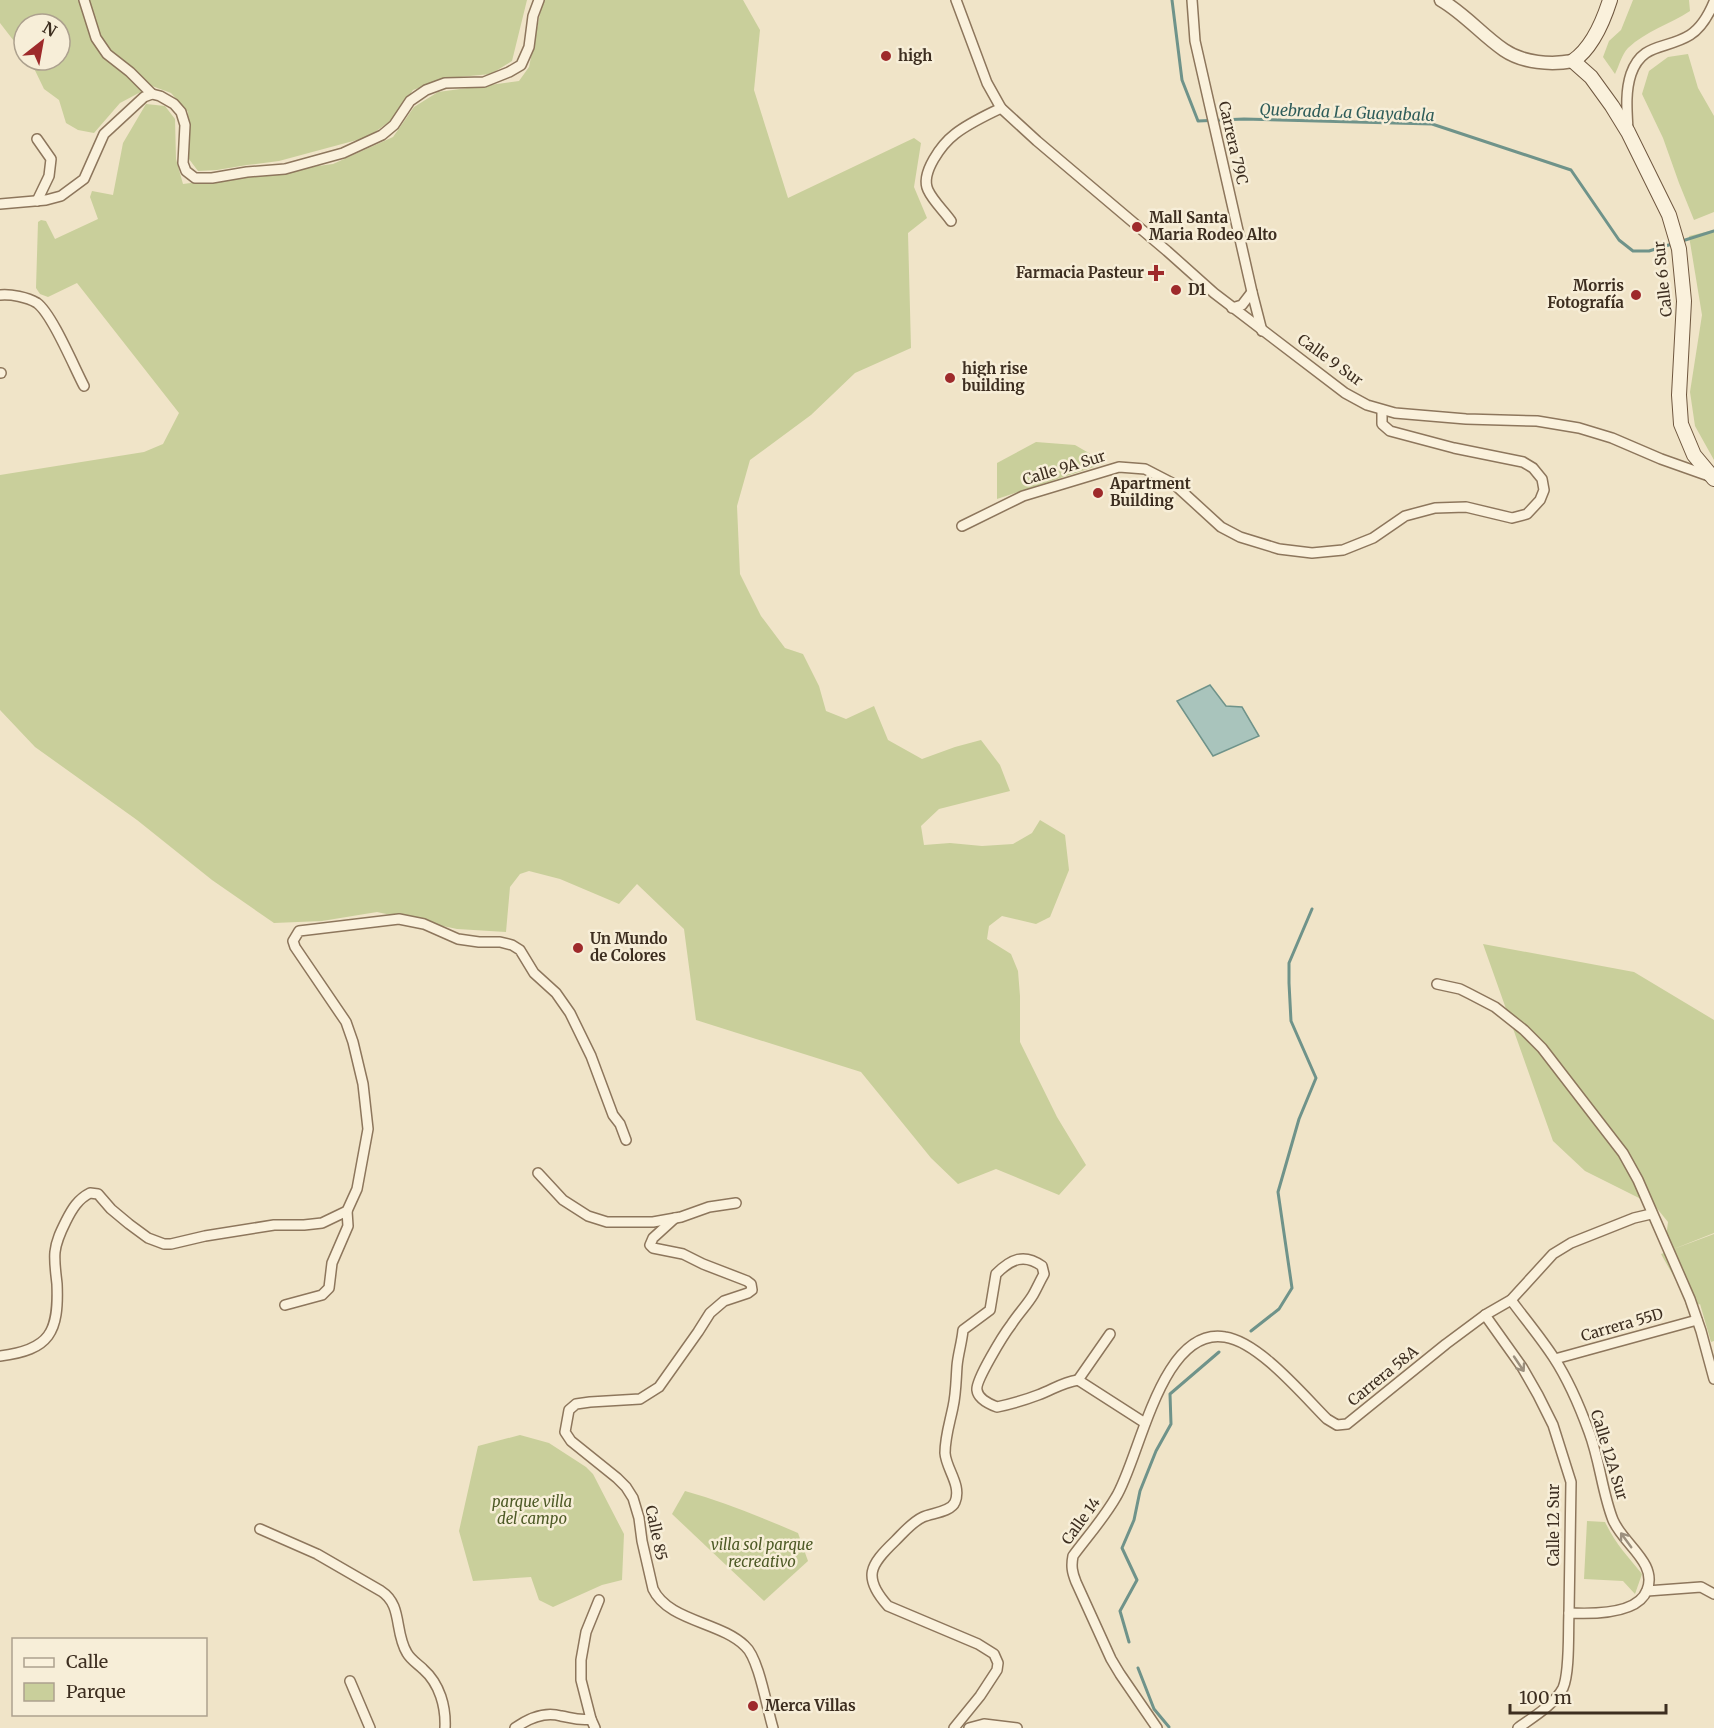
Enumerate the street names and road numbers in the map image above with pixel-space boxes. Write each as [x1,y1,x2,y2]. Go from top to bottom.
street label: Carrera 79C [1215,99,1252,186]
street label: Calle 6 Sur [1649,240,1676,318]
street label: Calle 9 Sur [1294,330,1367,390]
street label: Calle 9A Sur [1020,446,1108,489]
street label: Carrera 55D [1578,1304,1665,1345]
street label: Carrera 58A [1344,1341,1422,1410]
street label: Calle 12A Sur [1587,1407,1632,1502]
street label: Calle 12 Sur [1544,1483,1563,1566]
street label: Calle 14 [1057,1493,1104,1548]
street label: Calle 85 [641,1504,672,1562]

